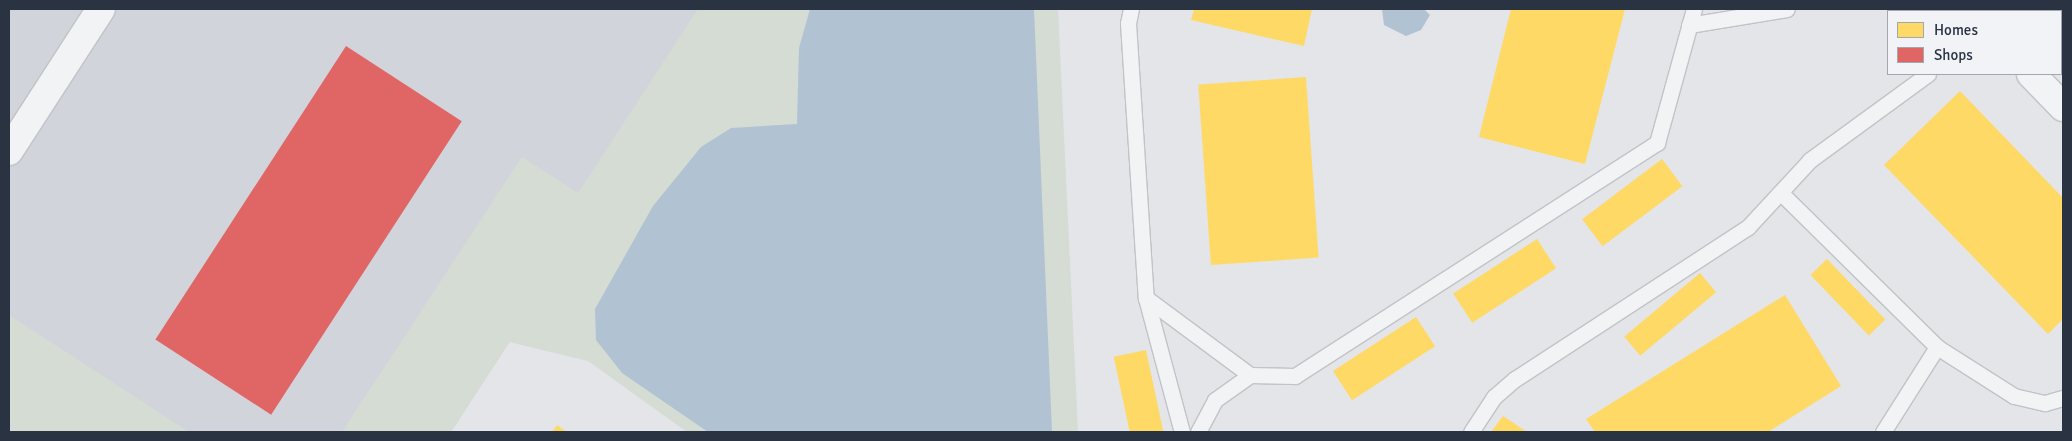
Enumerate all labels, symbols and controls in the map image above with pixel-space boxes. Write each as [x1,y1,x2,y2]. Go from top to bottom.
legend [1887,10,2062,75]
text: Homes [1934,21,1978,39]
text: Shops [1934,46,1973,64]

